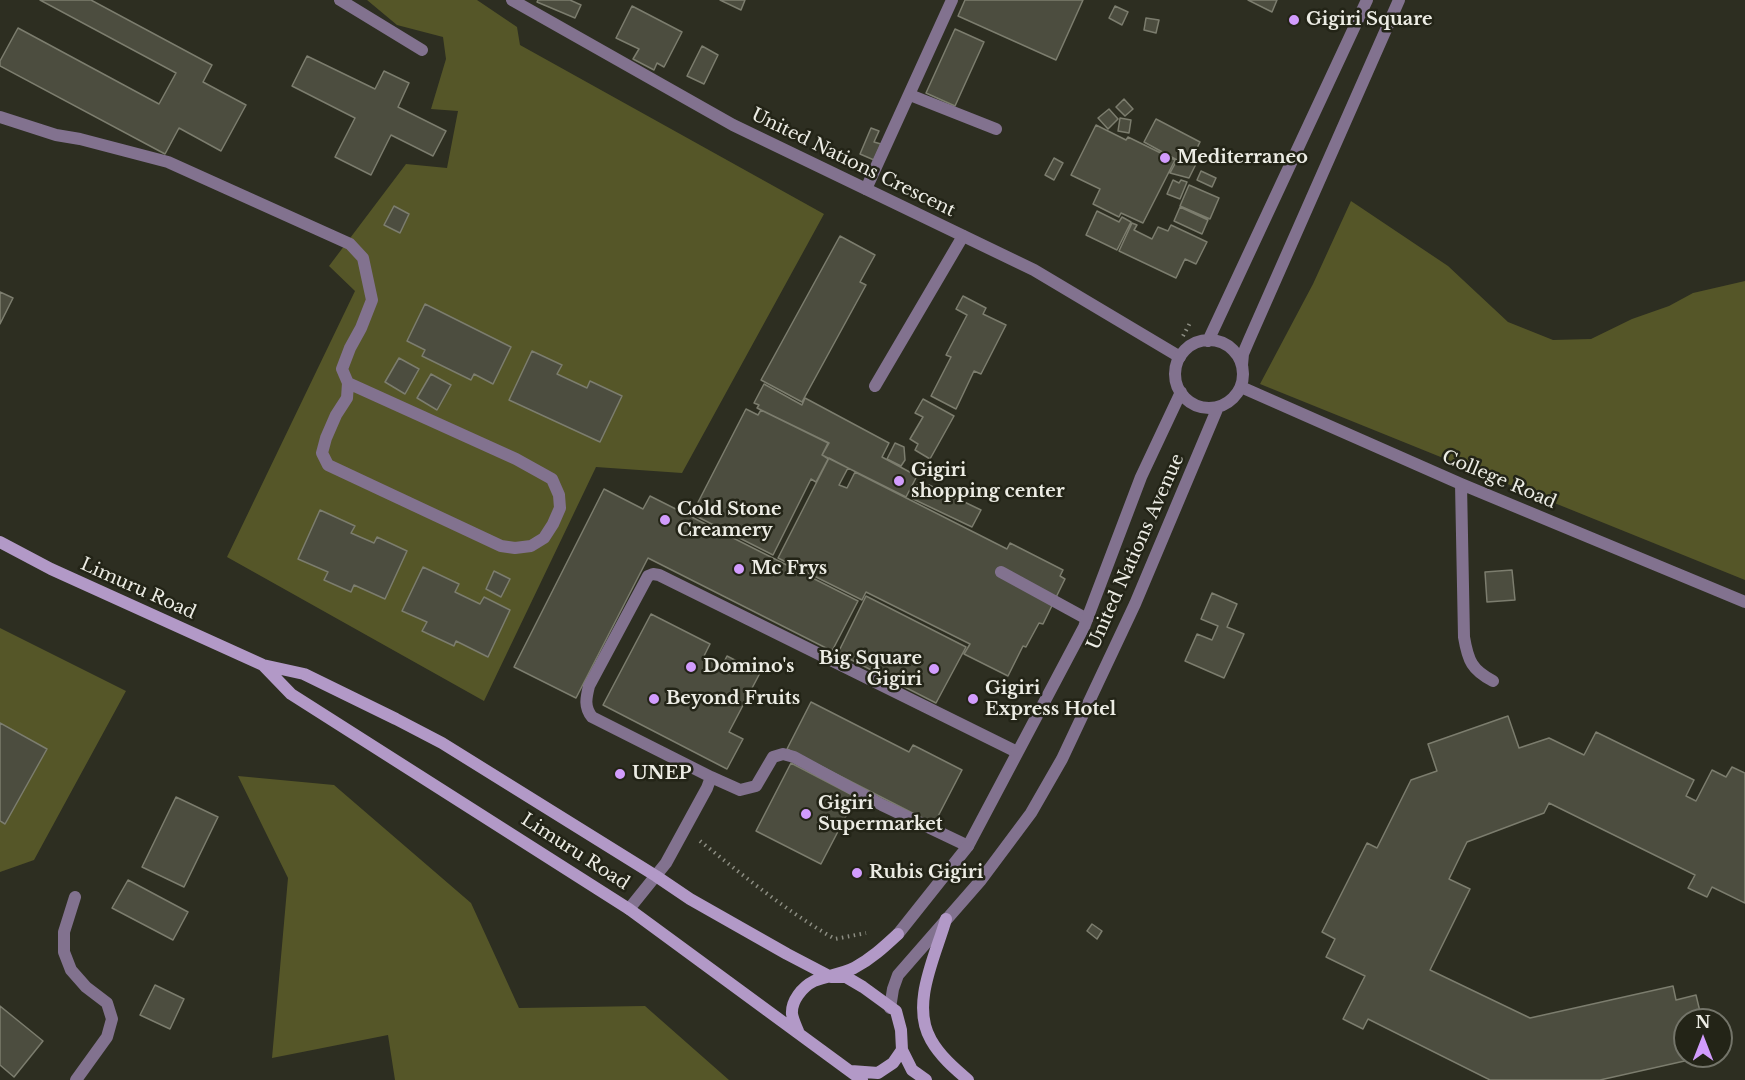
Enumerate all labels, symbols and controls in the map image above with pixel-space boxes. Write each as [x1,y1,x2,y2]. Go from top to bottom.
place label: Gigiri Square [1306,9,1433,31]
marker: Gigiri Square [1287,13,1301,27]
street label: United Nations Crescent [747,104,959,222]
place label: Mediterraneo [1177,147,1308,169]
marker: Mediterraneo [1158,151,1172,165]
street label: College Road [1438,446,1560,514]
street label: United Nations Avenue [1083,451,1189,653]
place label: Gigiri shopping center [911,460,1065,502]
marker: Gigiri shopping center [892,474,906,488]
place label: Cold Stone Creamery [677,499,782,542]
marker: Cold Stone Creamery [658,513,672,527]
street label: Limuru Road [77,554,199,624]
place label: Mc Frys [751,558,827,580]
marker: Mc Frys [732,562,746,576]
place label: Big Square Gigiri [819,648,922,690]
place label: Domino's [703,656,794,678]
marker: Domino's [684,660,698,674]
marker: Big Square Gigiri [927,662,941,676]
place label: Gigiri Express Hotel [985,678,1116,720]
place label: Beyond Fruits [666,688,800,710]
marker: Beyond Fruits [647,692,661,706]
marker: Gigiri Express Hotel [966,692,980,706]
place label: UNEP [632,763,691,785]
marker: UNEP [613,767,627,781]
place label: Gigiri Supermarket [818,793,943,836]
marker: Gigiri Supermarket [799,807,813,821]
street label: Limuru Road [517,809,633,895]
place label: Rubis Gigiri [869,862,983,884]
marker: Rubis Gigiri [850,866,864,880]
north arrow [1673,1008,1733,1068]
text: N [1695,1012,1711,1032]

